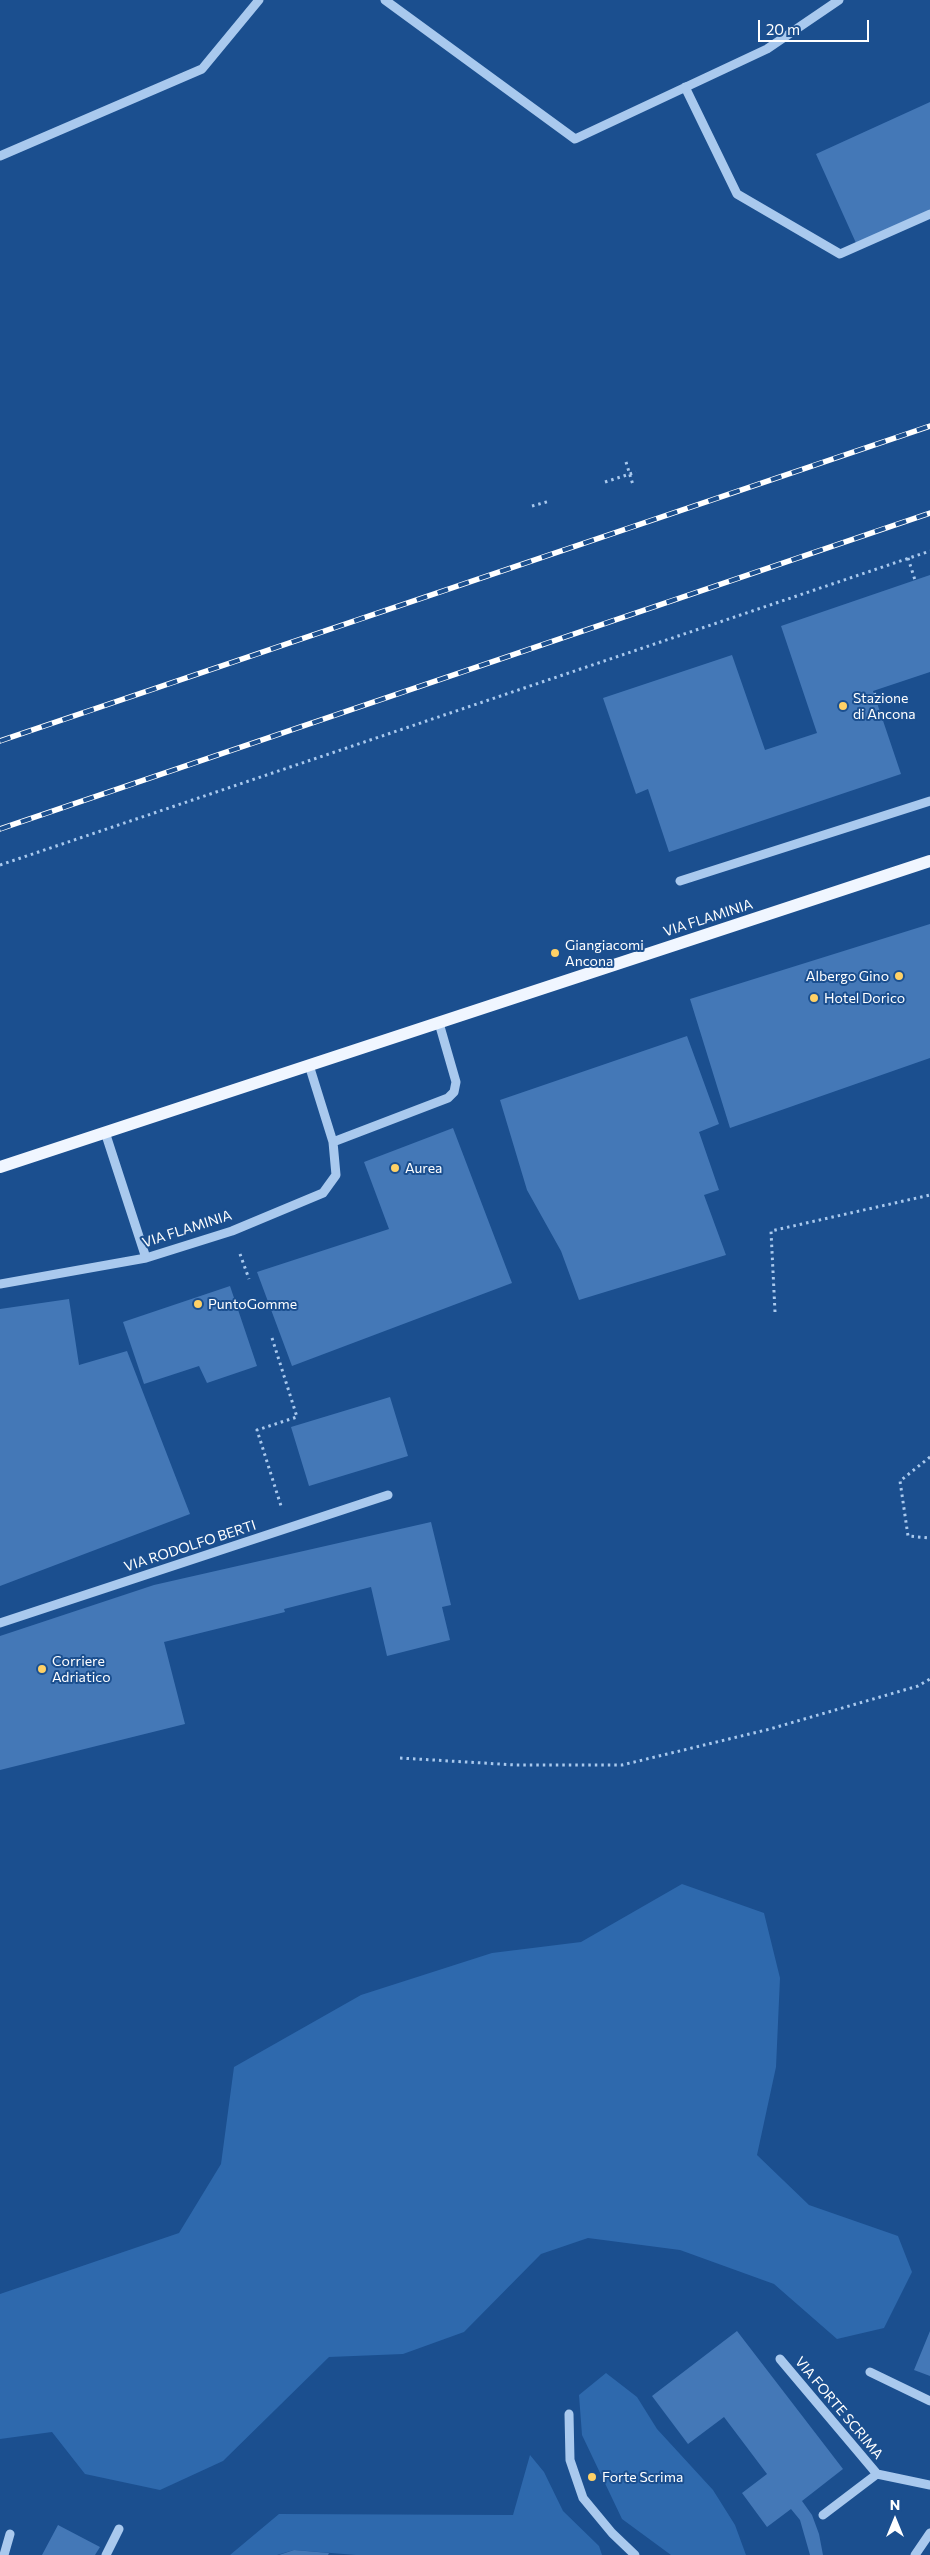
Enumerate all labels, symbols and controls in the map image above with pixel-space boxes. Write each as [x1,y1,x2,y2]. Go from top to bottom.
scale bar [760,10,871,42]
text: 20 m [766,20,800,38]
place label: Stazione di Ancona [853,690,916,722]
marker: Stazione di Ancona [837,700,849,712]
street label: VIA FLAMINIA [661,896,755,940]
place label: Giangiacomi Ancona [565,937,644,970]
marker: Giangiacomi Ancona [549,947,561,959]
place label: Albergo Gino [806,968,889,984]
marker: Albergo Gino [893,970,905,982]
place label: Hotel Dorico [824,990,905,1006]
marker: Hotel Dorico [808,992,820,1004]
place label: Aurea [405,1160,442,1176]
marker: Aurea [389,1162,401,1174]
street label: VIA FLAMINIA [140,1207,234,1251]
place label: PuntoGomme [208,1296,297,1312]
marker: PuntoGomme [192,1298,204,1310]
street label: VIA RODOLFO BERTI [122,1517,258,1575]
place label: Corriere Adriatico [52,1653,111,1685]
marker: Corriere Adriatico [36,1663,48,1675]
street label: VIA FORTE SCRIMA [791,2353,887,2463]
place label: Forte Scrima [602,2469,683,2485]
marker: Forte Scrima [586,2471,598,2483]
north arrow [870,2495,920,2545]
text: N [890,2496,900,2513]

